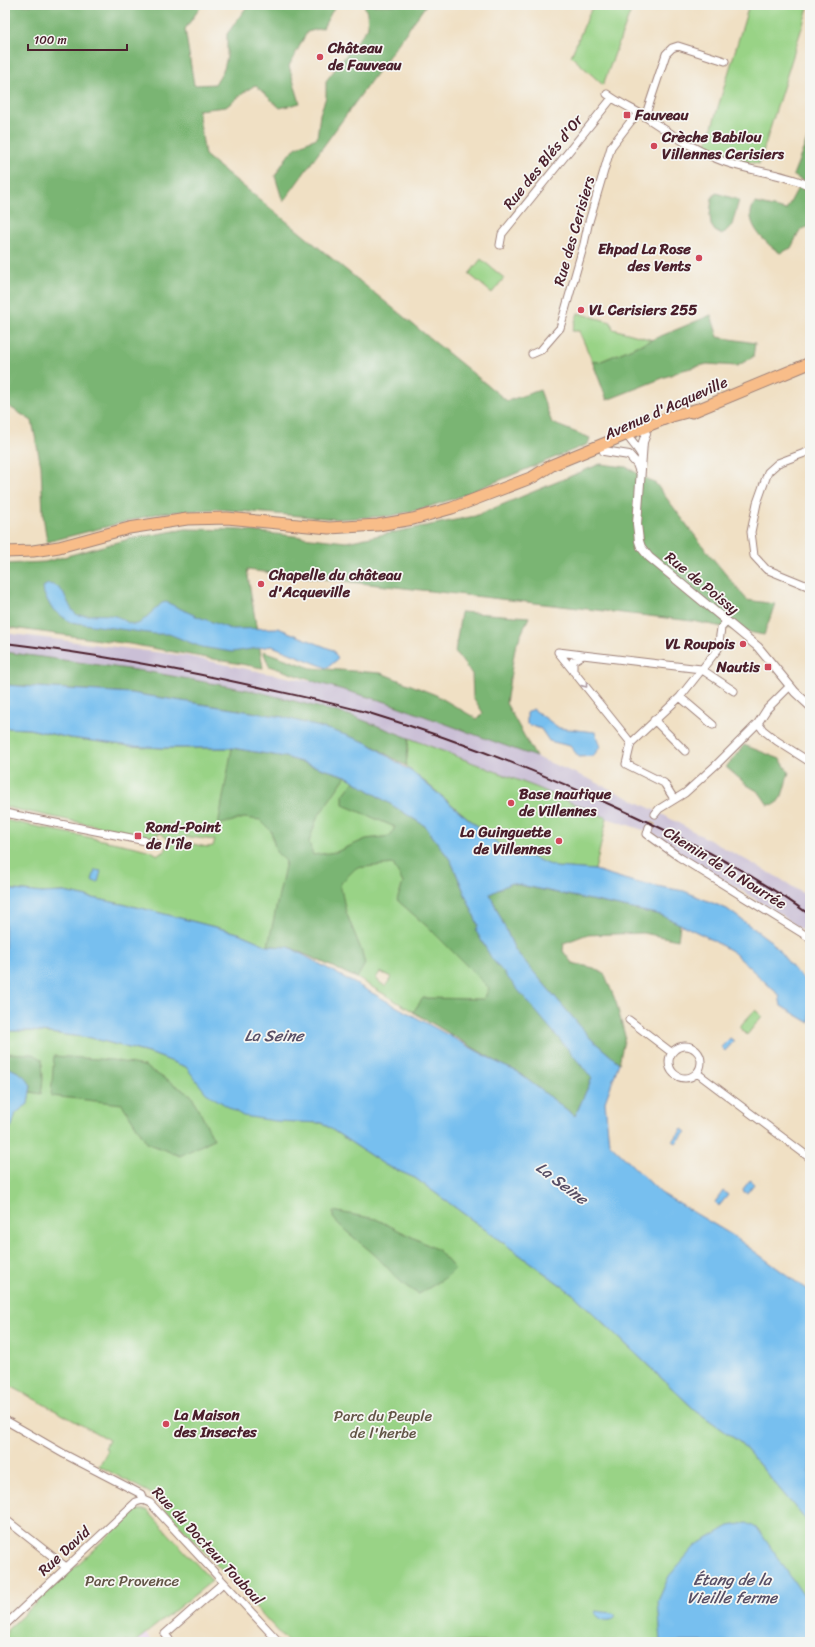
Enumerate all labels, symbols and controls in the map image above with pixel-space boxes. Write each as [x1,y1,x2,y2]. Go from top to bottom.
scale bar [28,26,127,52]
text: 100 m [34,29,67,51]
place label: Château de Fauveau [327,35,402,78]
marker: Château de Fauveau [315,52,325,62]
place label: Fauveau [634,102,689,128]
street label: Rue des Blés d'Or [496,108,590,215]
marker: Fauveau [622,110,632,120]
place label: Crèche Babilou Villennes Cerisiers [661,124,785,167]
marker: Crèche Babilou Villennes Cerisiers [649,141,659,151]
street label: Rue des Cerisiers [546,172,602,289]
place label: Ehpad La Rose des Vents [598,236,692,279]
marker: Ehpad La Rose des Vents [694,253,704,263]
place label: VL Cerisiers 255 [589,297,698,323]
marker: VL Cerisiers 255 [576,305,586,315]
street label: Avenue d'Acqueville [599,369,732,447]
street label: Rue de Poissy [659,545,745,621]
place label: Chapelle du château d'Acqueville [268,562,403,605]
marker: Chapelle du château d'Acqueville [256,579,266,589]
place label: VL Roupois [665,631,736,657]
marker: VL Roupois [738,639,748,649]
place label: Nautis [715,654,761,680]
marker: Nautis [763,662,773,672]
one-way arrow [580,681,587,688]
place label: Base nautique de Villennes [519,781,612,824]
marker: Base nautique de Villennes [506,798,516,808]
place label: Rond-Point de l'île [145,814,221,857]
place label: La Guinguette de Villennes [460,819,552,862]
street label: Chemin de la Nourrée [658,820,792,917]
marker: Rond-Point de l'île [133,831,143,841]
marker: La Guinguette de Villennes [554,836,564,846]
water label: La Seine [244,1021,305,1050]
water label: La Seine [530,1154,596,1213]
place label: La Maison des Insectes [174,1402,258,1445]
park label: Parc du Peuple de l'herbe [334,1403,432,1446]
marker: La Maison des Insectes [161,1419,171,1429]
street label: Rue du Docteur Touboul [146,1480,271,1612]
street label: Rue David [32,1519,97,1582]
water label: Étang de la Vieille ferme [687,1565,779,1612]
park label: Parc Provence [85,1568,179,1594]

